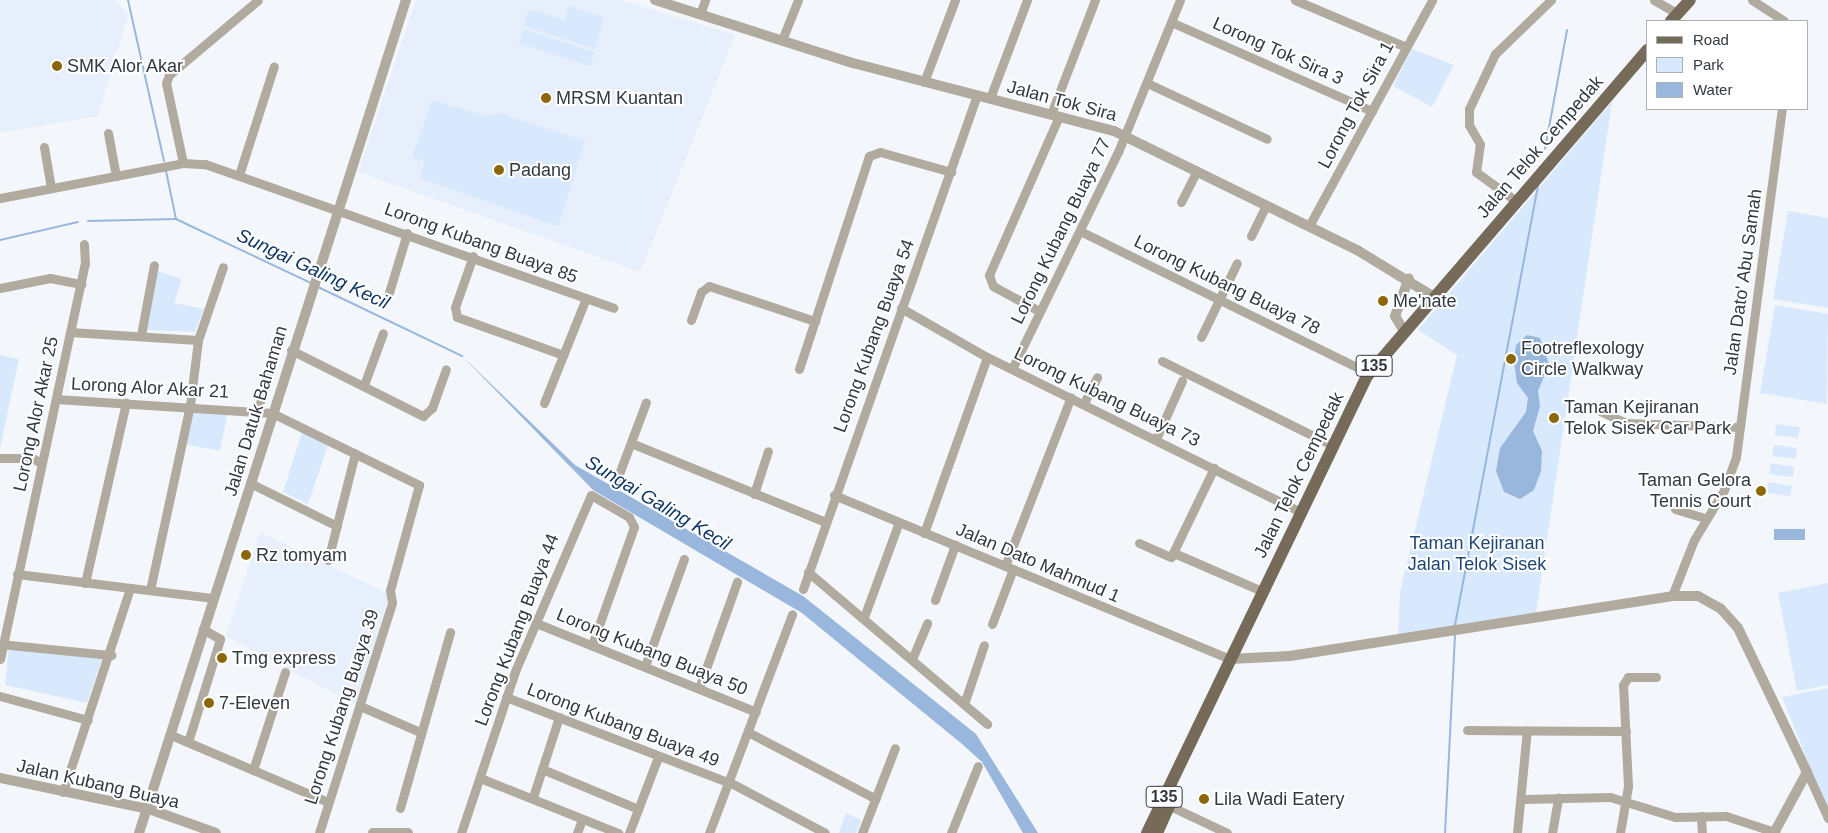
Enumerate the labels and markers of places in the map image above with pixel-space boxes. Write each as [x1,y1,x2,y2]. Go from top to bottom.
place label: SMK Alor Akar [67,55,185,77]
marker: SMK Alor Akar [51,60,63,72]
place label: MRSM Kuantan [556,87,683,109]
marker: MRSM Kuantan [540,92,552,104]
place label: Padang [509,159,571,181]
marker: Padang [493,164,505,176]
place label: Me'nate [1393,290,1456,312]
marker: Me'nate [1377,295,1389,307]
place label: Footreflexology Circle Walkway [1521,338,1644,380]
marker: Footreflexology Circle Walkway [1505,353,1517,365]
place label: Taman Kejiranan Telok Sisek Car Park [1564,397,1731,439]
marker: Taman Kejiranan Telok Sisek Car Park [1548,412,1560,424]
place label: Taman Gelora Tennis Court [1638,470,1751,512]
marker: Taman Gelora Tennis Court [1755,485,1767,497]
place label: Rz tomyam [256,544,347,566]
marker: Rz tomyam [240,549,252,561]
place label: Tmg express [232,647,336,669]
marker: Tmg express [216,652,228,664]
place label: 7-Eleven [219,692,290,714]
marker: 7-Eleven [203,697,215,709]
place label: Lila Wadi Eatery [1214,788,1344,810]
marker: Lila Wadi Eatery [1198,793,1210,805]

